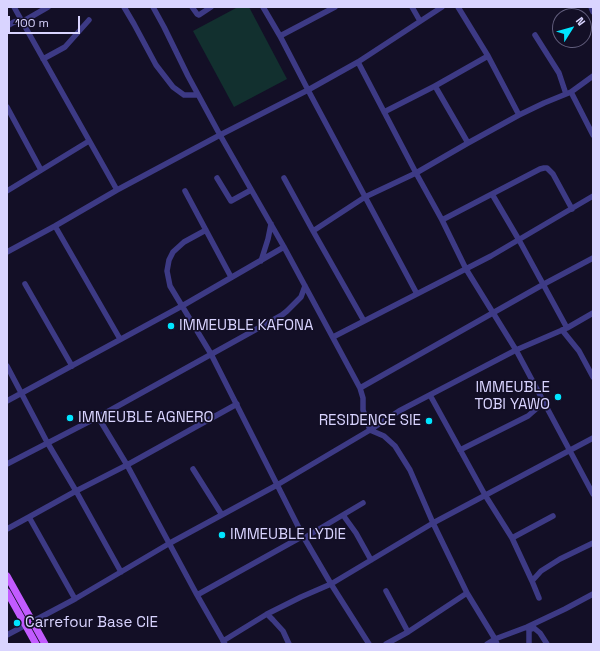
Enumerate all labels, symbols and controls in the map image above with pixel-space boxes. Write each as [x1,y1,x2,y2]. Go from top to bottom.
scale bar [10,8,82,34]
north arrow [552,8,592,48]
text: N [573,14,589,29]
text: 100 m [15,15,49,31]
place label: IMMEUBLE KAFONA [179,317,313,335]
marker: IMMEUBLE KAFONA [166,321,176,331]
place label: IMMEUBLE TOBI YAWO [474,379,550,414]
marker: IMMEUBLE TOBI YAWO [553,392,563,402]
place label: IMMEUBLE AGNERO [78,409,214,427]
place label: RESIDENCE SIE [319,412,421,430]
marker: IMMEUBLE AGNERO [65,413,75,423]
marker: RESIDENCE SIE [424,416,434,426]
place label: IMMEUBLE LYDIE [230,526,346,544]
marker: IMMEUBLE LYDIE [217,530,227,540]
place label: Carrefour Base CIE [25,614,158,632]
marker: Carrefour Base CIE [12,618,22,628]

